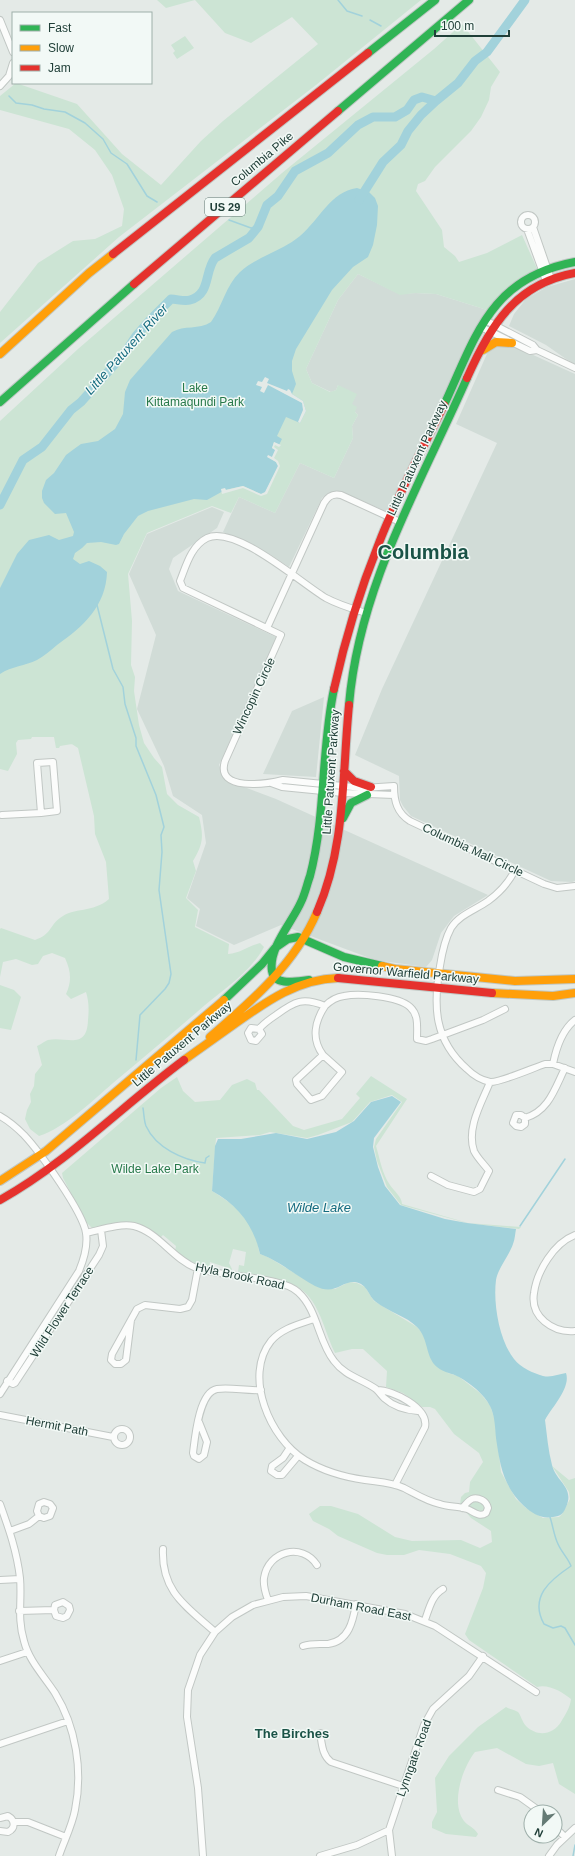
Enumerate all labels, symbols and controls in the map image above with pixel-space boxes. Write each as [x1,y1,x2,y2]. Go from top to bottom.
legend [12,12,152,84]
scale bar [435,12,509,38]
text: 100 m [441,19,474,33]
text: Fast [48,21,72,35]
text: Slow [48,41,74,55]
text: Jam [48,61,71,75]
street label: Columbia Pike [228,129,296,189]
road number: US 29 [205,198,245,216]
water label: Little Patuxent River [82,301,171,398]
park label: Lake Kittamaqundi Park [146,381,245,409]
street label: Little Patuxent Parkway [384,398,450,518]
district label: Columbia [377,541,469,563]
street label: Wincopin Circle [230,655,278,737]
street label: Little Patuxent Parkway [320,709,342,835]
street label: Columbia Mall Circle [420,820,526,880]
street label: Governor Warfield Parkway [333,960,479,986]
street label: Little Patuxent Parkway [129,998,235,1090]
park label: Wilde Lake Park [111,1162,200,1176]
water label: Wilde Lake [287,1200,351,1215]
street label: Hyla Brook Road [194,1260,286,1292]
street label: Wild Flower Terrace [27,1264,97,1360]
street label: Hermit Path [25,1413,89,1439]
street label: Durham Road East [310,1590,413,1624]
street label: Lynngate Road [394,1718,434,1798]
district label: The Birches [255,1726,329,1741]
north arrow [523,1804,563,1844]
text: N [533,1826,545,1840]

